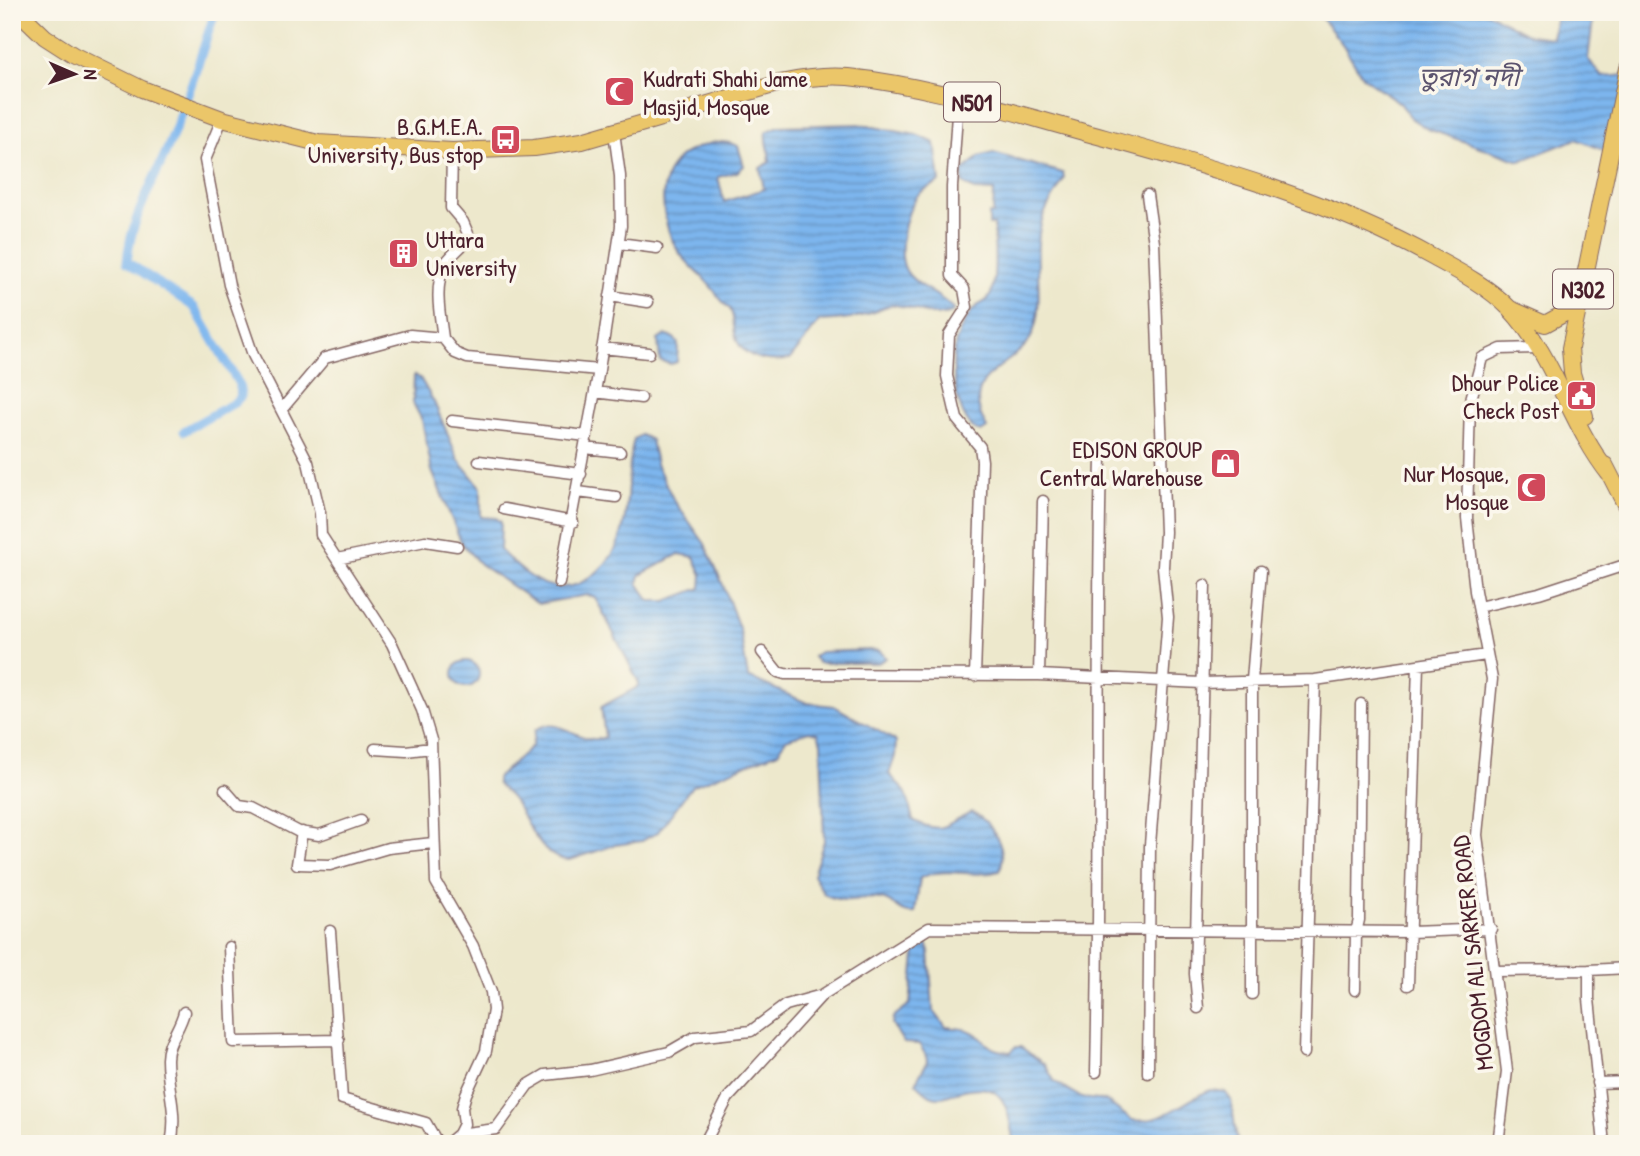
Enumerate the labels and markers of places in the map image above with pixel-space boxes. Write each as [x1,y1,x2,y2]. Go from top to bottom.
place label: Kudrati Shahi Jame Masjid, Mosque [643,62,808,122]
mosque icon: Kudrati Shahi Jame Masjid, Mosque [603,75,637,109]
place label: B.G.M.E.A. University, Bus stop [308,110,483,170]
bus stop icon: B.G.M.E.A. University, Bus stop [489,123,523,157]
place label: Uttara University [426,223,517,283]
building icon: Uttara University [386,236,420,270]
place label: Dhour Police Check Post [1452,366,1560,426]
public building icon: Dhour Police Check Post [1565,379,1599,413]
place label: EDISON GROUP Central Warehouse [1040,433,1203,493]
shop icon: EDISON GROUP Central Warehouse [1209,446,1243,480]
place label: Nur Mosque, Mosque [1404,457,1509,517]
mosque icon: Nur Mosque, Mosque [1515,470,1549,504]

